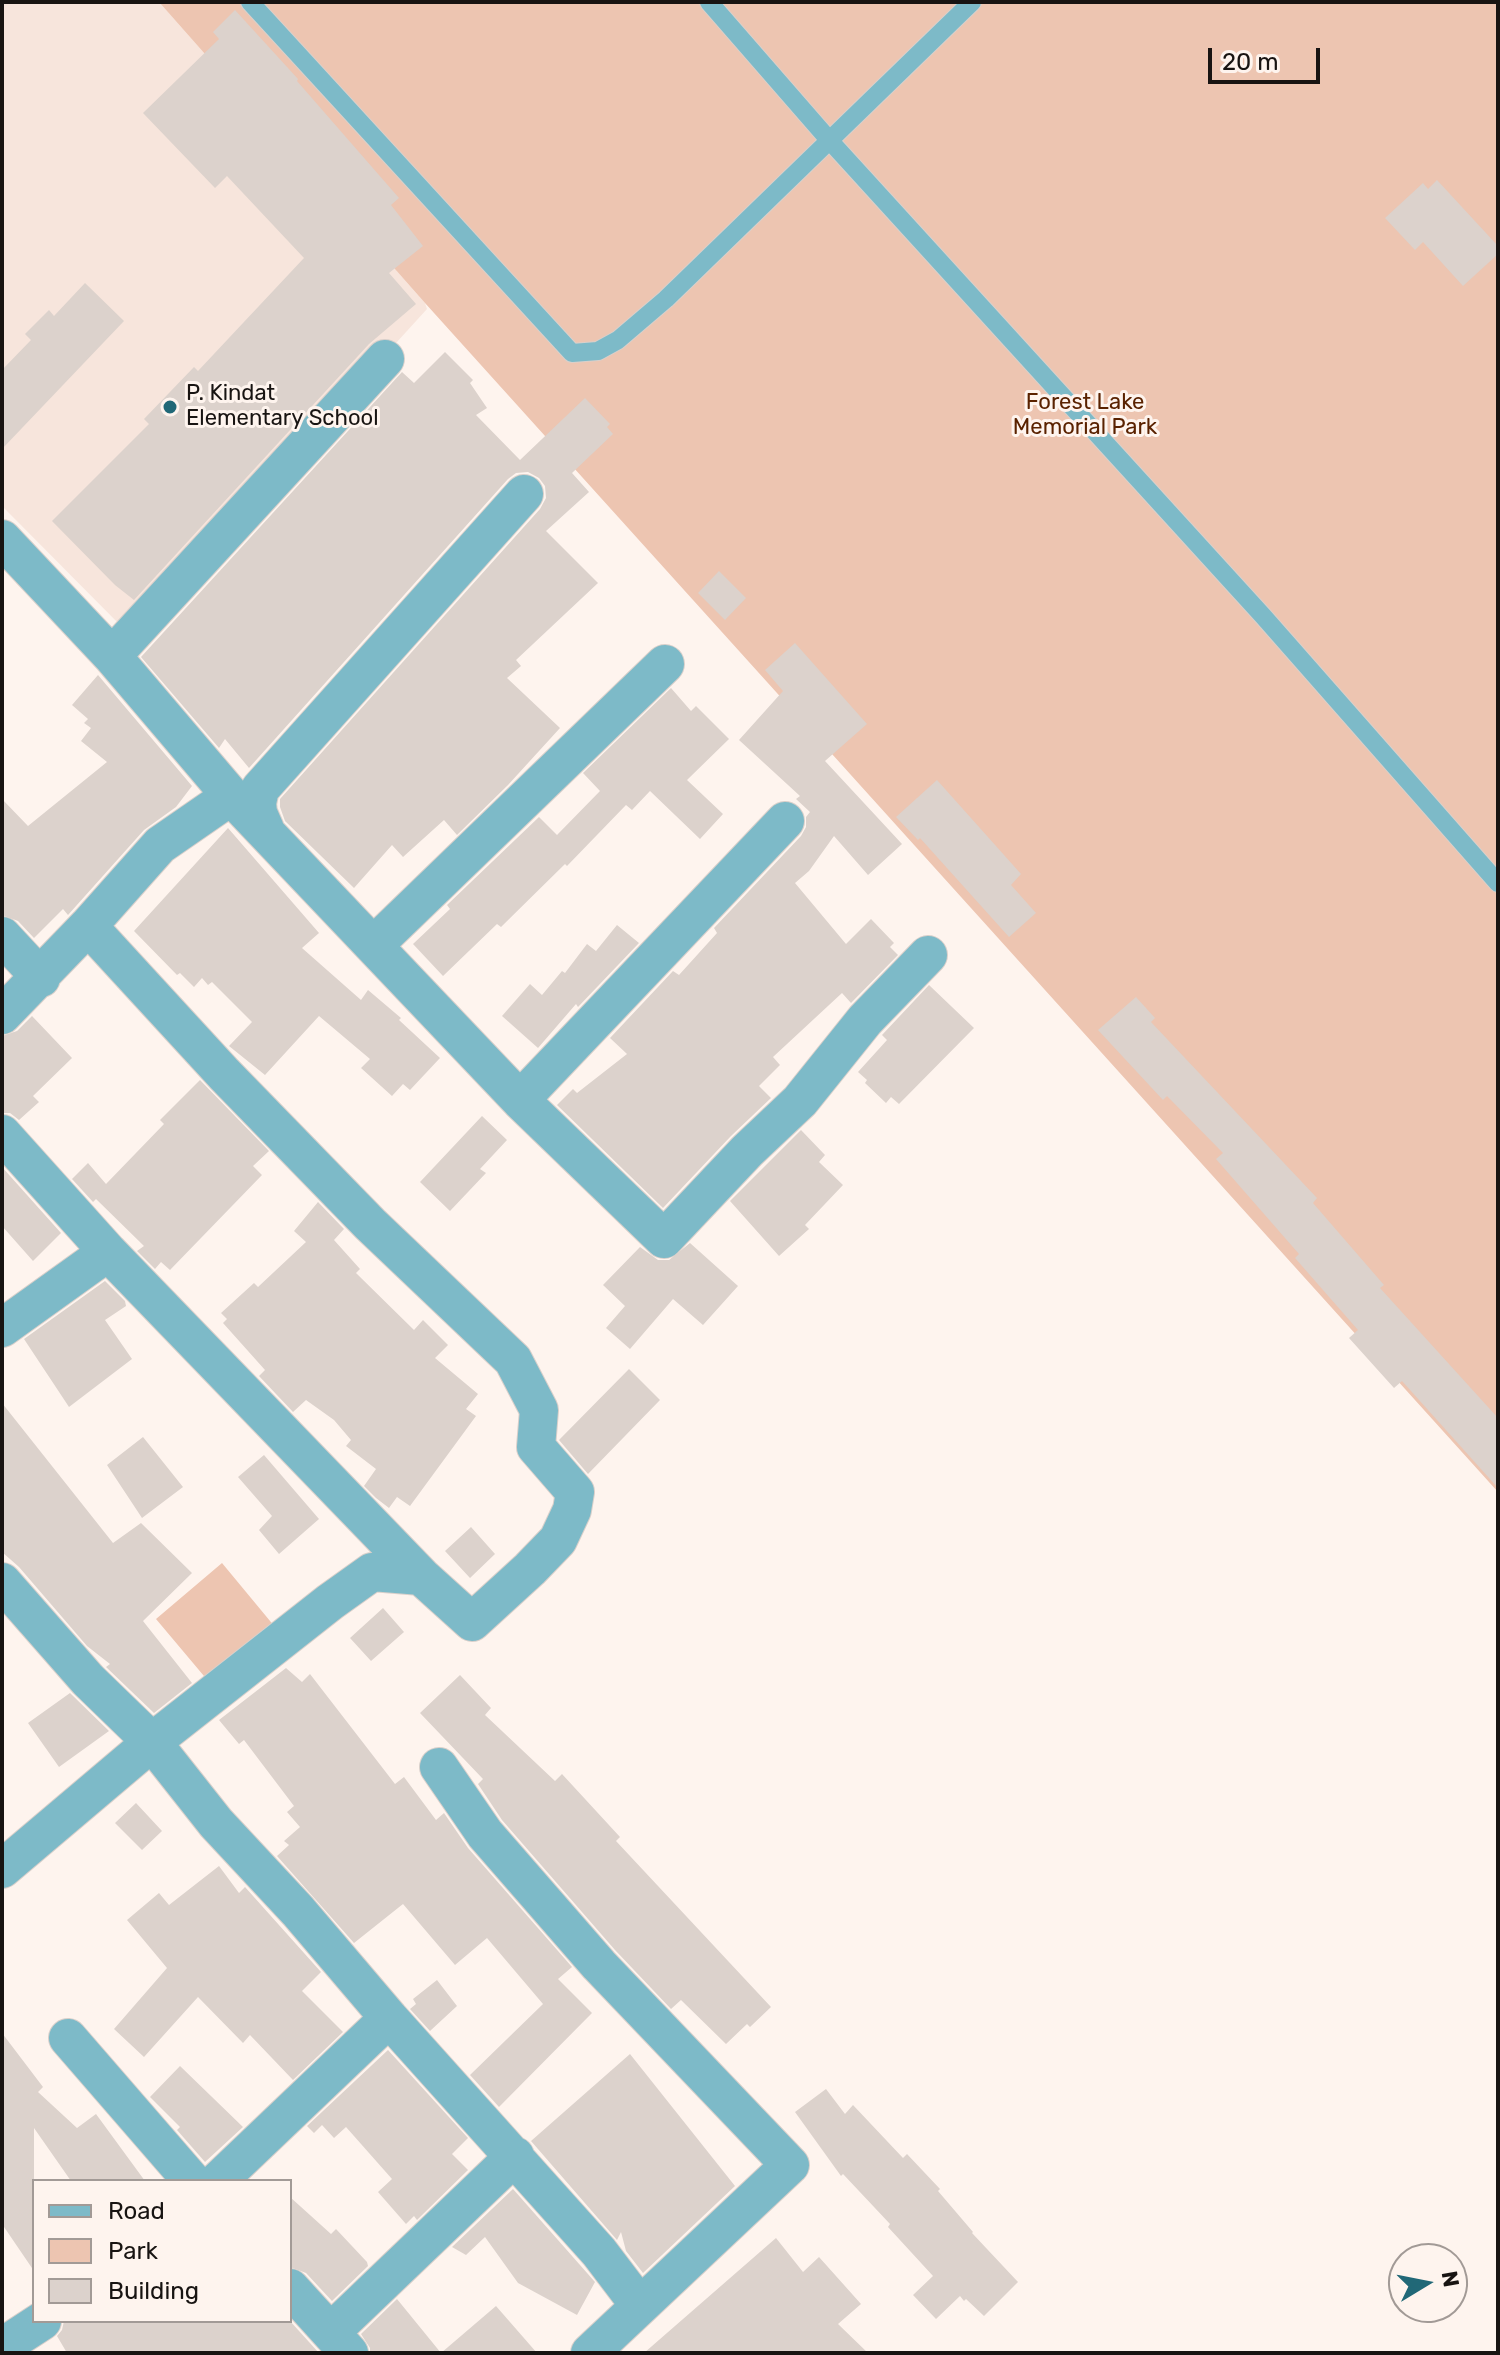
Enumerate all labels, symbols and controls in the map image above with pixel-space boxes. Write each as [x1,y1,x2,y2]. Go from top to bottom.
scale bar [1212,32,1324,82]
text: 20 m [1222,48,1279,76]
place label: P. Kindat Elementary School [186,381,379,432]
park label: Forest Lake Memorial Park [1013,390,1157,442]
marker: P. Kindat Elementary School [161,398,179,416]
legend [32,2179,292,2323]
text: Road [108,2197,165,2225]
text: Park [108,2237,158,2265]
north arrow [1388,2243,1468,2323]
text: N [1435,2269,1465,2289]
text: Building [108,2277,199,2305]

